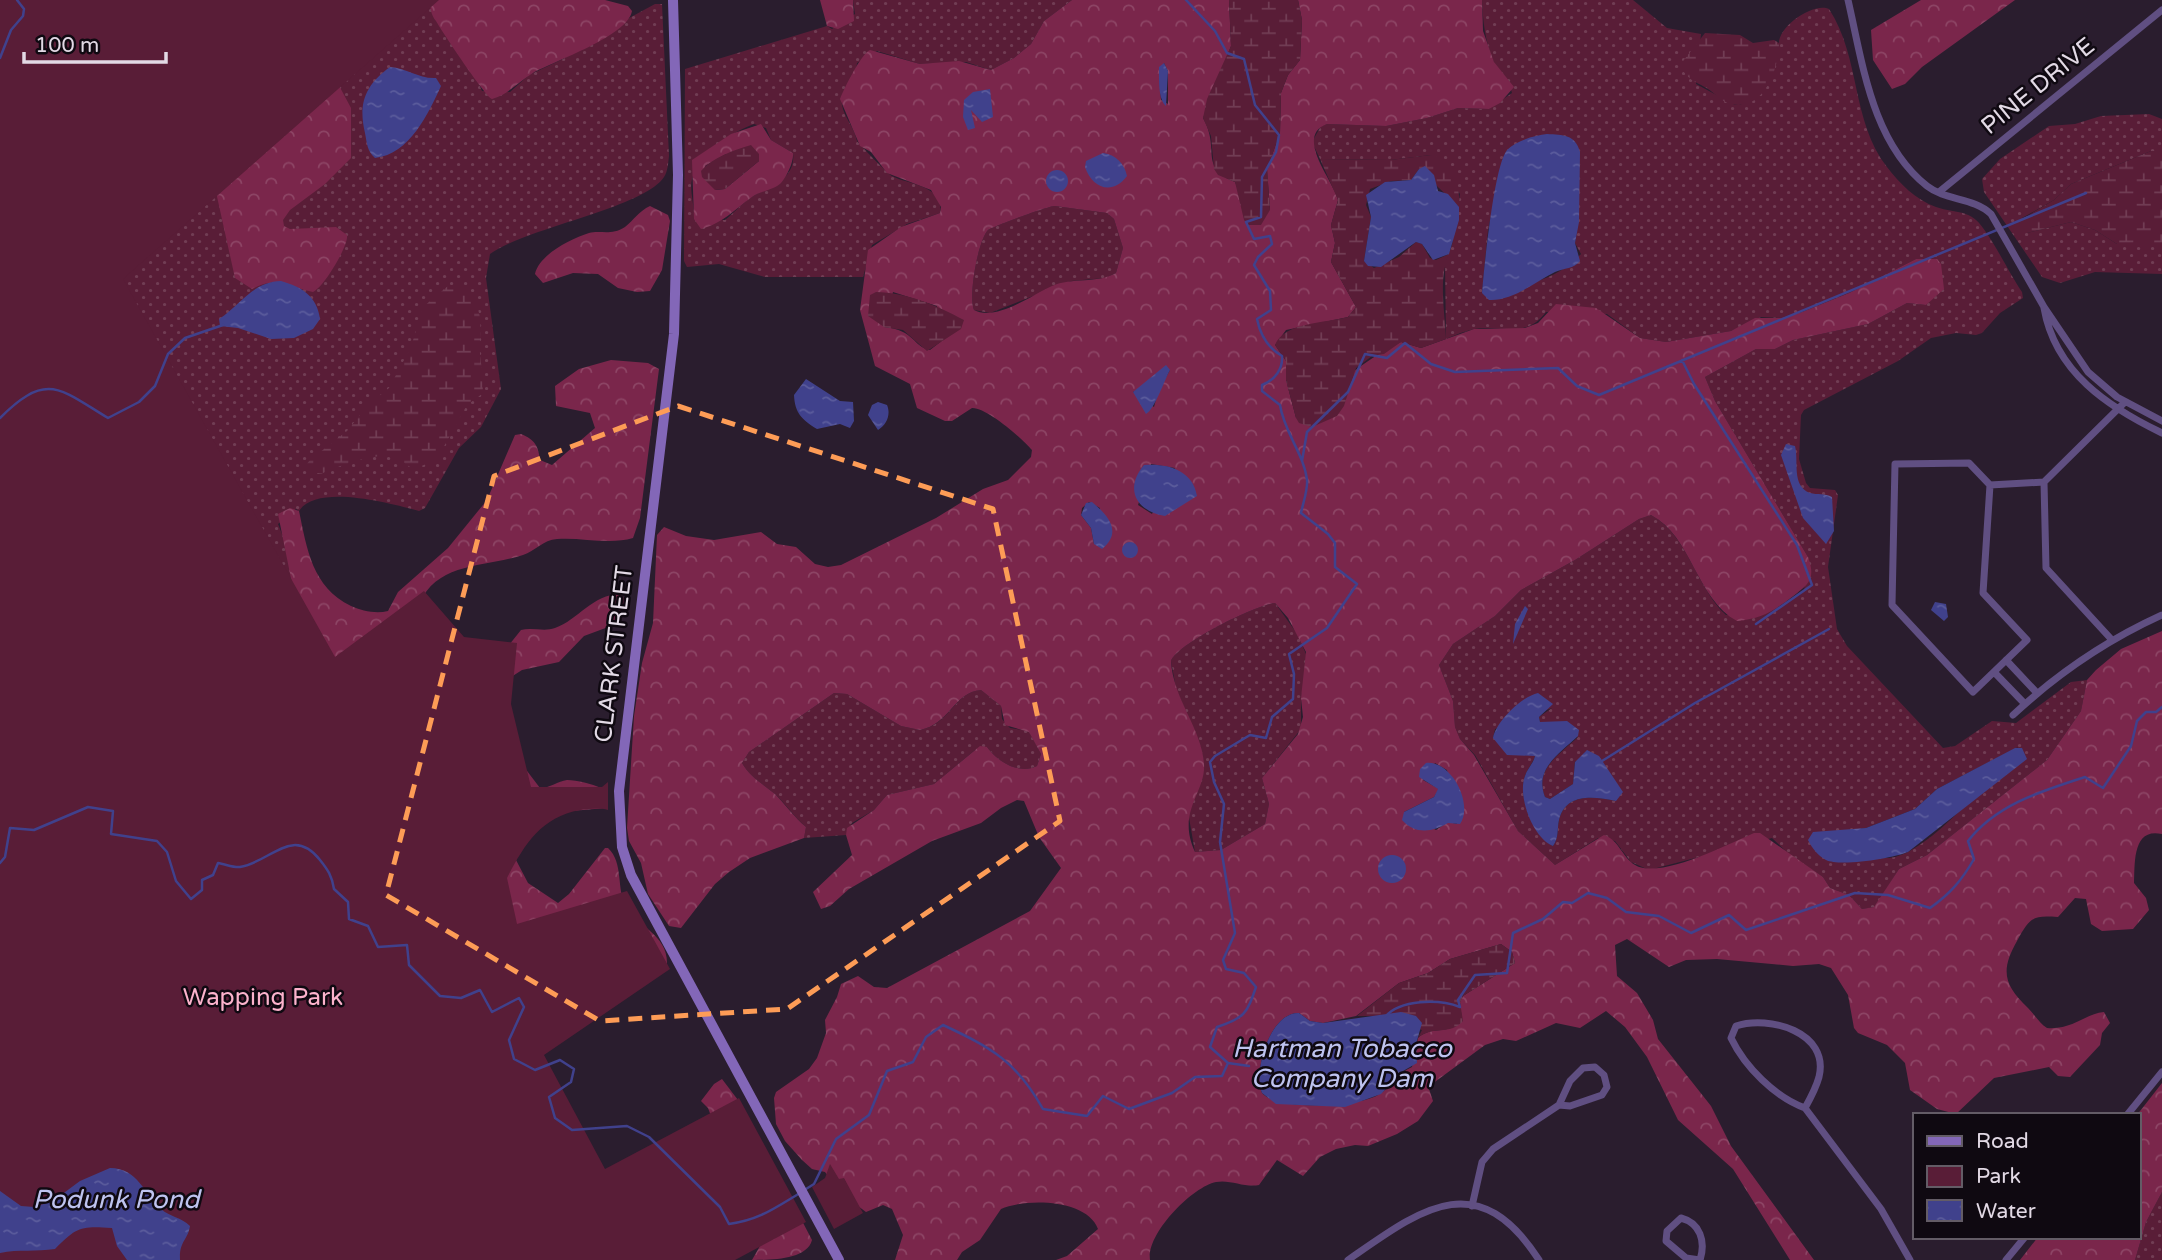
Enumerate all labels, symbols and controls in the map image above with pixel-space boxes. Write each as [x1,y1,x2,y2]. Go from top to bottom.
scale bar [24,21,166,65]
street label: PINE DRIVE [1975,31,2101,141]
text: 100 m [35,33,99,58]
street label: CLARK STREET [589,563,639,744]
park label: Wapping Park [183,983,343,1012]
water label: Hartman Tobacco Company Dam [1232,1033,1453,1094]
legend [1913,1113,2141,1239]
text: Road [1976,1129,2029,1154]
text: Park [1976,1164,2021,1189]
water label: Podunk Pond [32,1184,202,1215]
text: Water [1976,1199,2036,1224]

